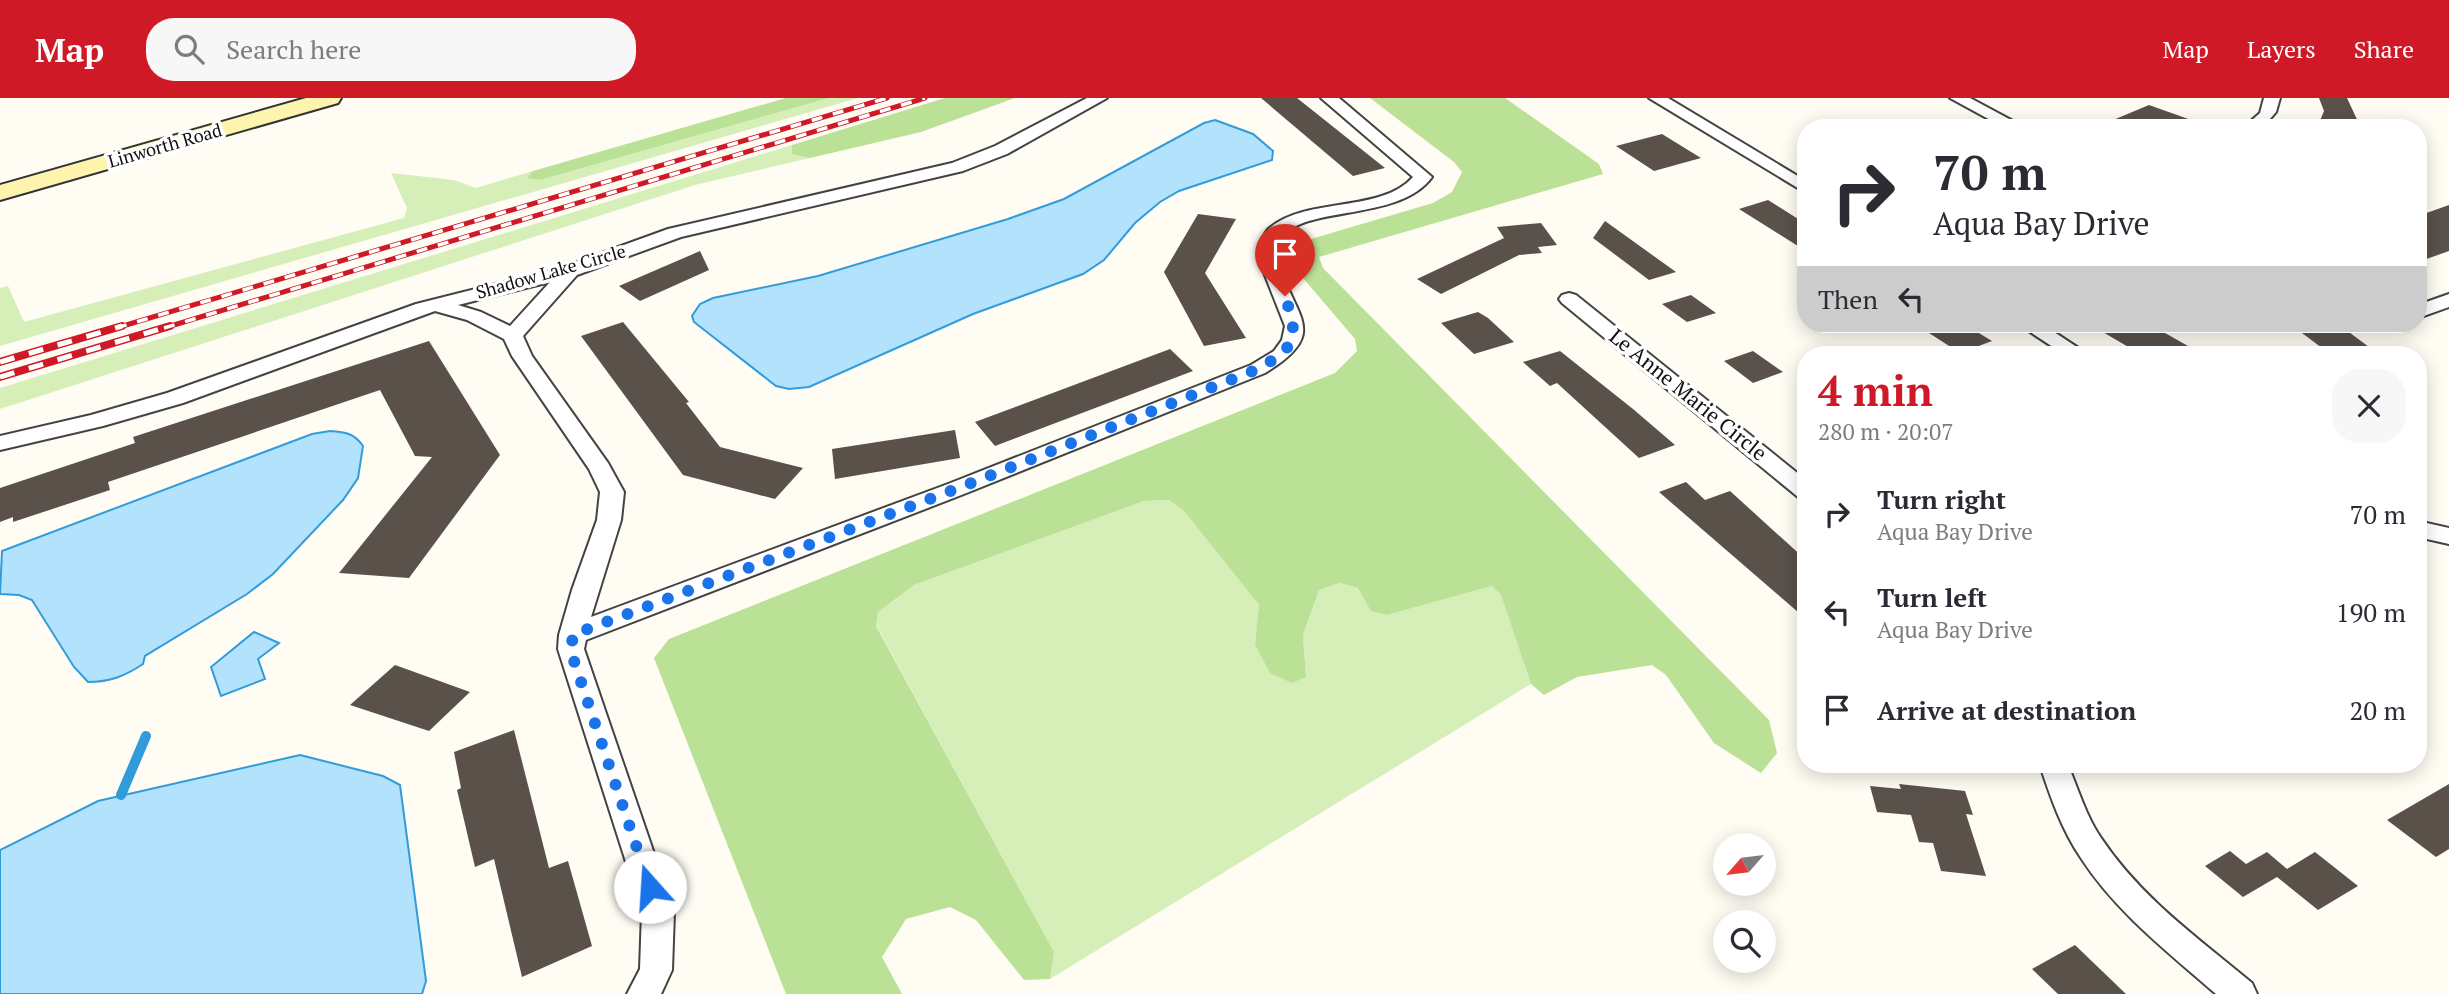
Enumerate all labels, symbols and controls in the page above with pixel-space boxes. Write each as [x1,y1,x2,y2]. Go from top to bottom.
search box [146,18,636,81]
text: Map [35,28,104,71]
icon: search [170,30,208,68]
text: Search here [226,32,361,66]
text: Map [2162,33,2209,65]
text: Layers [2247,33,2316,65]
text: Share [2354,33,2414,65]
street label: Linworth Road [105,117,225,173]
text: 70 m [1933,139,2047,204]
icon: right [1818,147,1909,238]
text: Aqua Bay Drive [1933,202,2150,244]
pin [1255,224,1315,296]
icon: arrive [1266,235,1304,273]
street label: Shadow Lake Circle [473,238,628,304]
icon: left [1892,280,1930,318]
text: Then [1818,282,1878,316]
street label: Le Anne Marie Circle [1604,322,1773,467]
text: 4 min [1818,362,1933,418]
button: close [2332,369,2406,443]
text: 280 m · 20:07 [1818,416,1953,447]
text: Turn right [1877,482,2006,516]
icon: right [1818,495,1856,533]
text: 70 m [2350,497,2406,531]
text: Aqua Bay Drive [1877,516,2033,547]
text: Turn left [1877,580,1987,614]
icon: left [1818,593,1856,631]
text: 190 m [2336,595,2406,629]
text: Aqua Bay Drive [1877,614,2033,645]
icon: arrive [1818,691,1856,729]
text: Arrive at destination [1877,693,2136,727]
text: 20 m [2350,693,2406,727]
north arrow [1713,833,1776,896]
map controls [1713,833,1776,973]
position arrow [613,850,687,924]
button: search [1713,910,1776,973]

